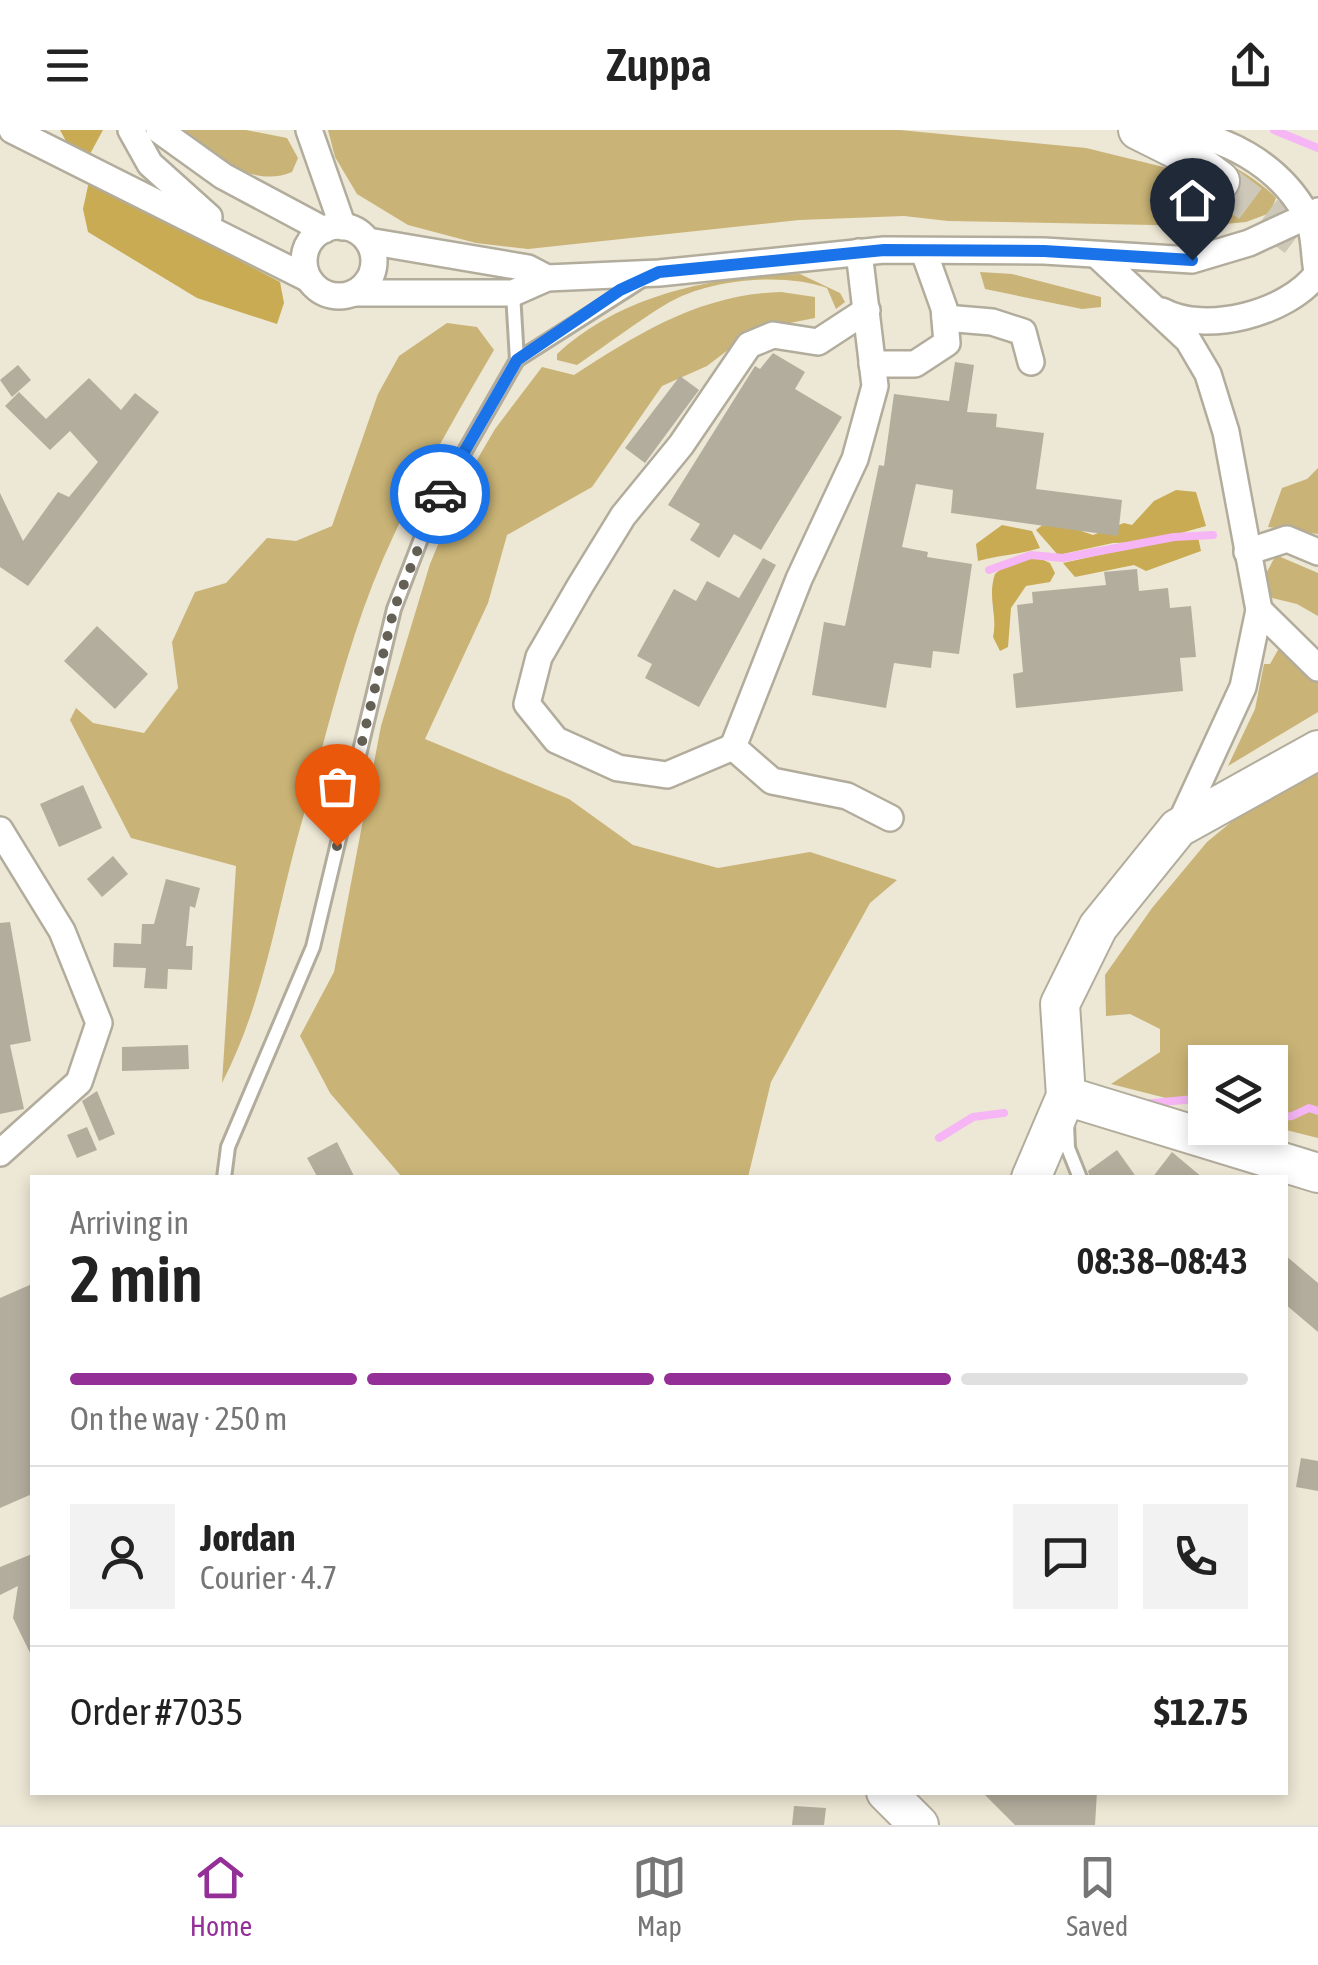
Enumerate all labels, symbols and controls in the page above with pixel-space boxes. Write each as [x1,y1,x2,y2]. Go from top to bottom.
icon: menu [40,38,95,93]
icon: share [1223,38,1278,93]
text: Zuppa [606,39,712,91]
pin [1150,158,1235,261]
icon: home [1165,173,1220,228]
courier [390,444,490,544]
icon: car [413,467,468,522]
pin [295,744,380,847]
icon: bag [310,759,365,814]
map controls [1188,1045,1288,1145]
button: layers [1188,1045,1288,1145]
text: Arriving in [70,1204,189,1241]
text: 08:38–08:43 [1076,1239,1248,1282]
text: 2 min [70,1241,203,1316]
text: On the way · 250 m [70,1400,287,1437]
button: person [70,1504,175,1609]
button: chat [1013,1504,1118,1609]
button: phone [1143,1504,1248,1609]
text: Jordan [200,1516,295,1559]
text: Courier · 4.7 [200,1559,337,1596]
text: Order #7035 [70,1690,243,1733]
text: $12.75 [1154,1690,1248,1733]
tab: Home [190,1850,252,1942]
tab: Map [632,1850,687,1942]
tab: Saved [1066,1850,1128,1942]

